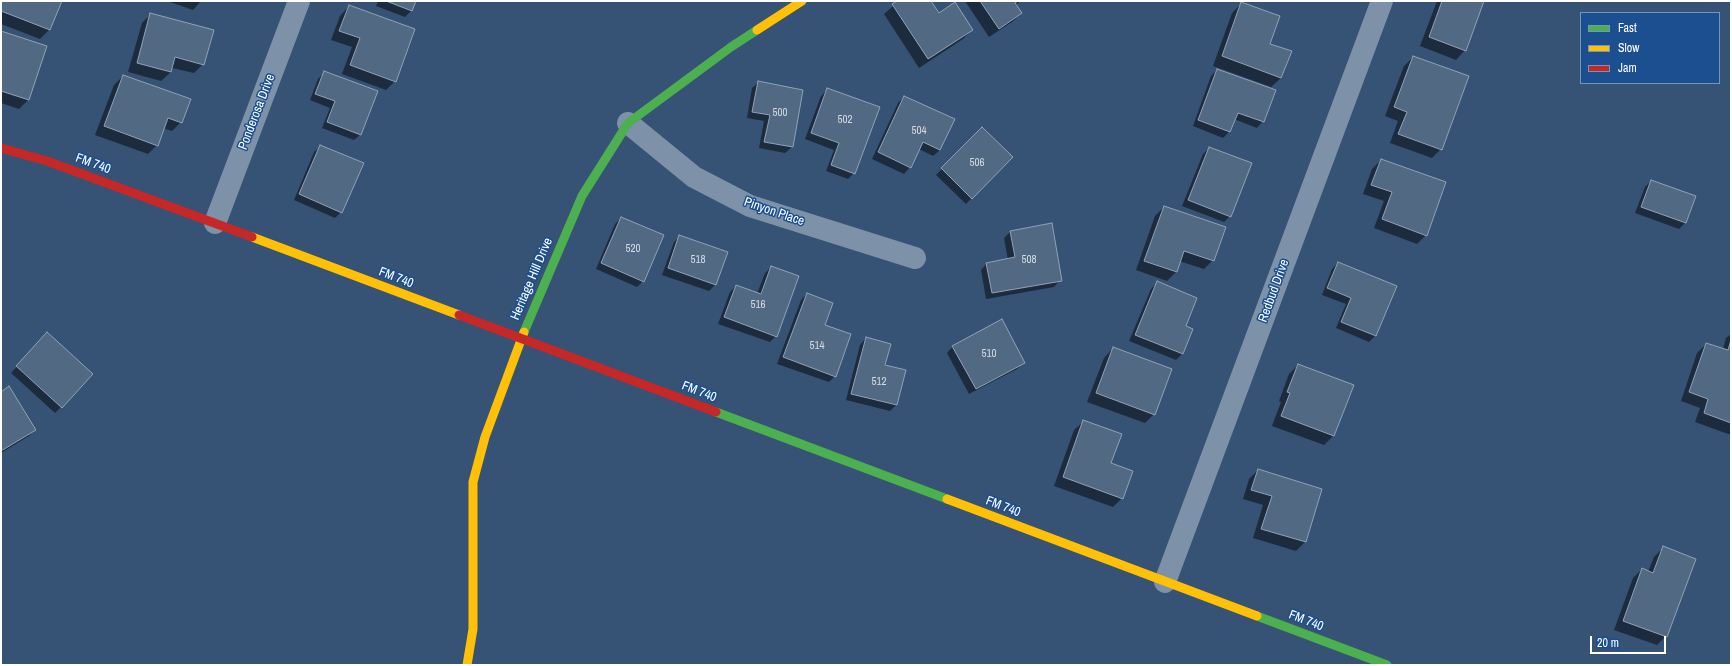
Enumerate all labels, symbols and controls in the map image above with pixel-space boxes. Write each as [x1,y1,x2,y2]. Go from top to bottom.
legend [1580,12,1720,84]
text: Fast [1618,20,1637,36]
text: Slow [1618,40,1639,56]
text: Jam [1618,60,1637,76]
street label: Ponderosa Drive [235,72,279,152]
house number: 500 [772,106,788,120]
house number: 502 [837,113,853,127]
house number: 504 [911,124,927,138]
street label: FM 740 [73,150,113,178]
house number: 506 [969,156,985,170]
street label: Pinyon Place [742,194,806,230]
street label: Heritage Hill Drive [508,236,556,322]
house number: 520 [625,242,641,256]
house number: 518 [690,253,706,267]
house number: 508 [1021,253,1037,267]
street label: Redbud Drive [1255,257,1293,325]
street label: FM 740 [376,264,416,292]
house number: 516 [750,298,766,312]
house number: 514 [809,339,825,353]
house number: 510 [981,347,997,361]
house number: 512 [871,375,887,389]
street label: FM 740 [679,378,719,406]
street label: FM 740 [983,493,1023,521]
street label: FM 740 [1286,607,1326,635]
scale bar [1592,628,1668,654]
text: 20 m [1597,635,1619,651]

